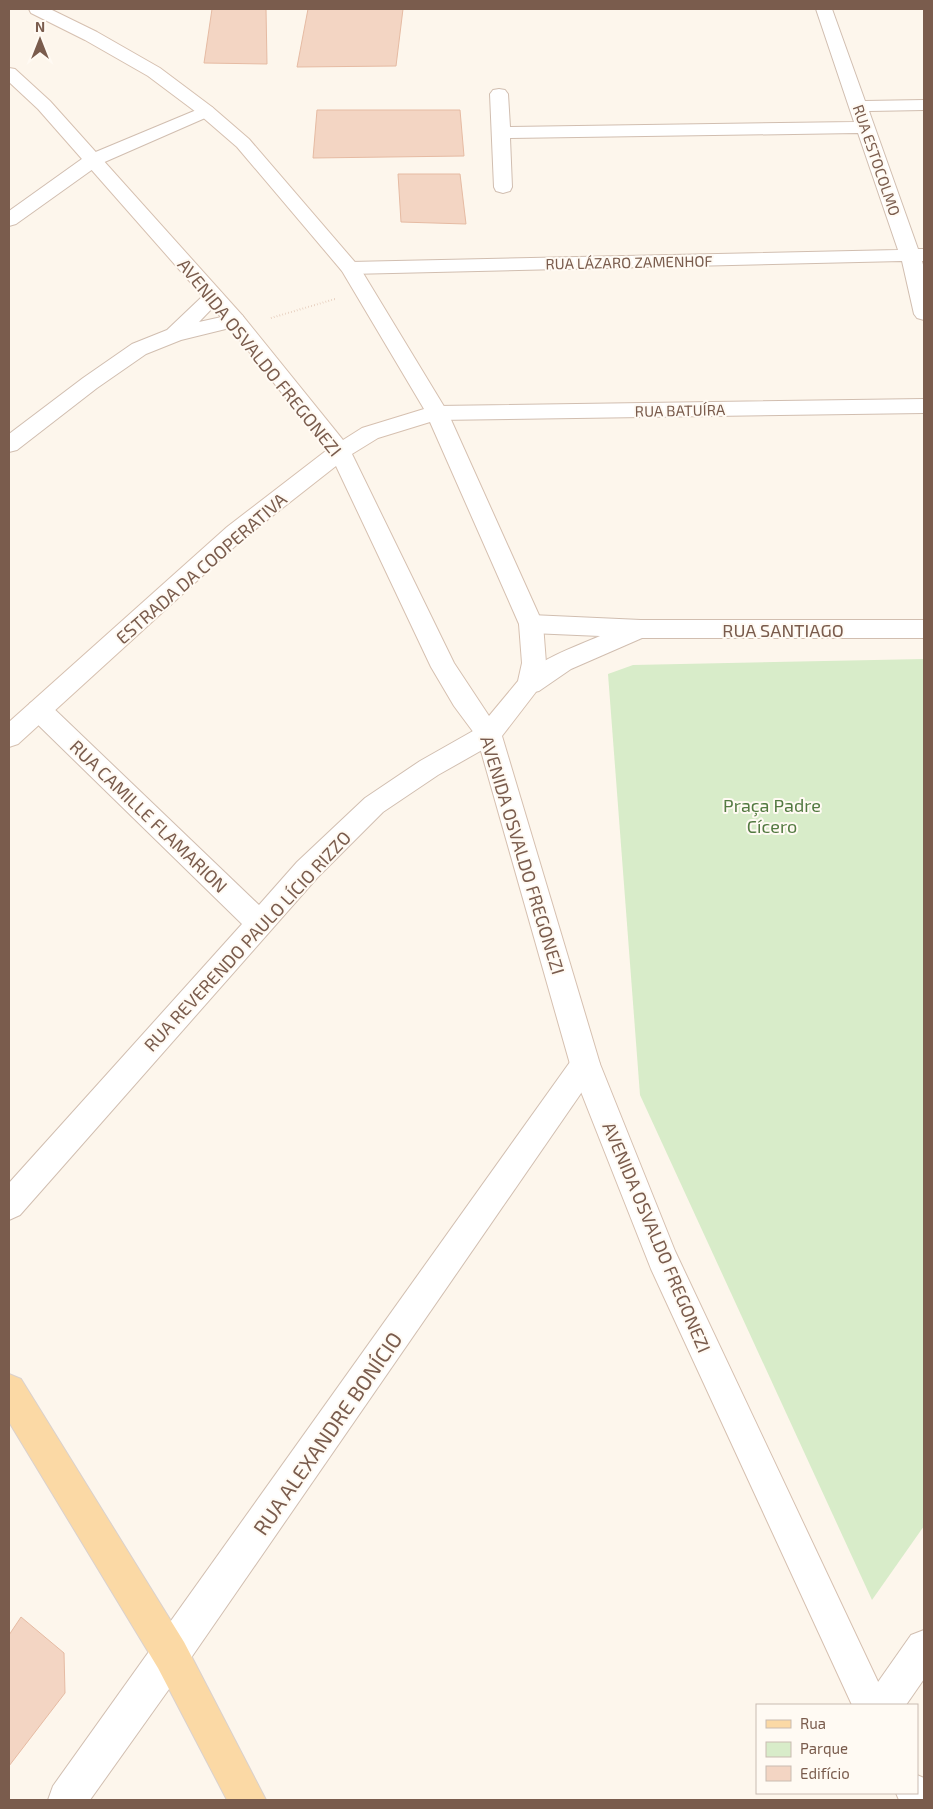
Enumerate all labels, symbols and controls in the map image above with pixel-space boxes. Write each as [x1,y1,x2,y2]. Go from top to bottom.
north arrow [15,15,65,65]
text: N [35,18,45,35]
street label: RUA ESTOCOLMO [850,102,904,218]
street label: RUA LÁZARO ZAMENHOF [545,252,713,272]
street label: AVENIDA OSVALDO FREGONEZI [173,254,347,460]
street label: RUA BATUÍRA [635,400,726,420]
street label: ESTRADA DA COOPERATIVA [111,487,291,648]
street label: RUA SANTIAGO [722,619,844,641]
street label: AVENIDA OSVALDO FREGONEZI [476,733,570,977]
street label: RUA CAMILLE FLAMARION [66,735,232,897]
park label: Praça Padre Cícero [723,794,821,837]
street label: RUA REVERENDO PAULO LÍCIO RIZZO [139,826,355,1056]
street label: AVENIDA OSVALDO FREGONEZI [598,1118,716,1356]
street label: RUA ALEXANDRE BONÍCIO [247,1327,407,1539]
legend [756,1704,918,1794]
text: Rua [800,1714,826,1732]
text: Parque [800,1739,848,1757]
text: Edifício [800,1764,850,1782]

